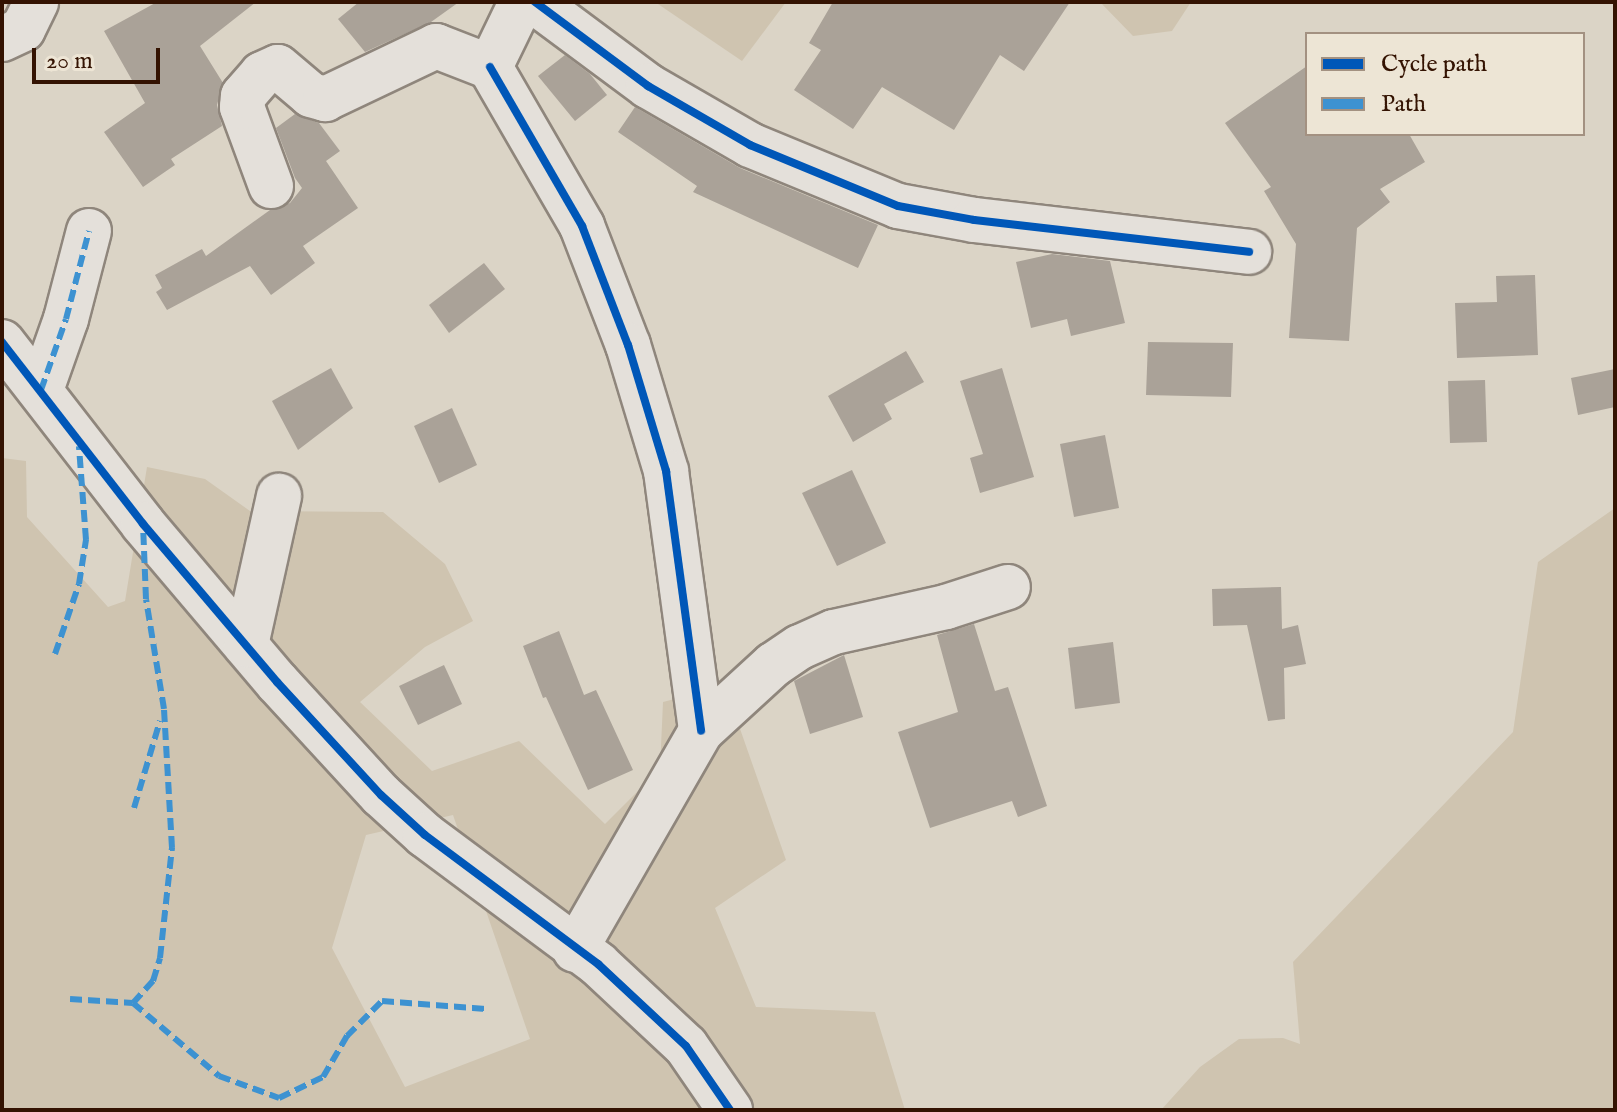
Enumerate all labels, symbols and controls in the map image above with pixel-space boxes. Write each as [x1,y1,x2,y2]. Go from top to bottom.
scale bar [36,32,164,82]
legend [1305,32,1585,136]
text: 20 m [46,46,93,77]
text: Cycle path [1381,49,1487,80]
text: Path [1381,89,1426,120]

